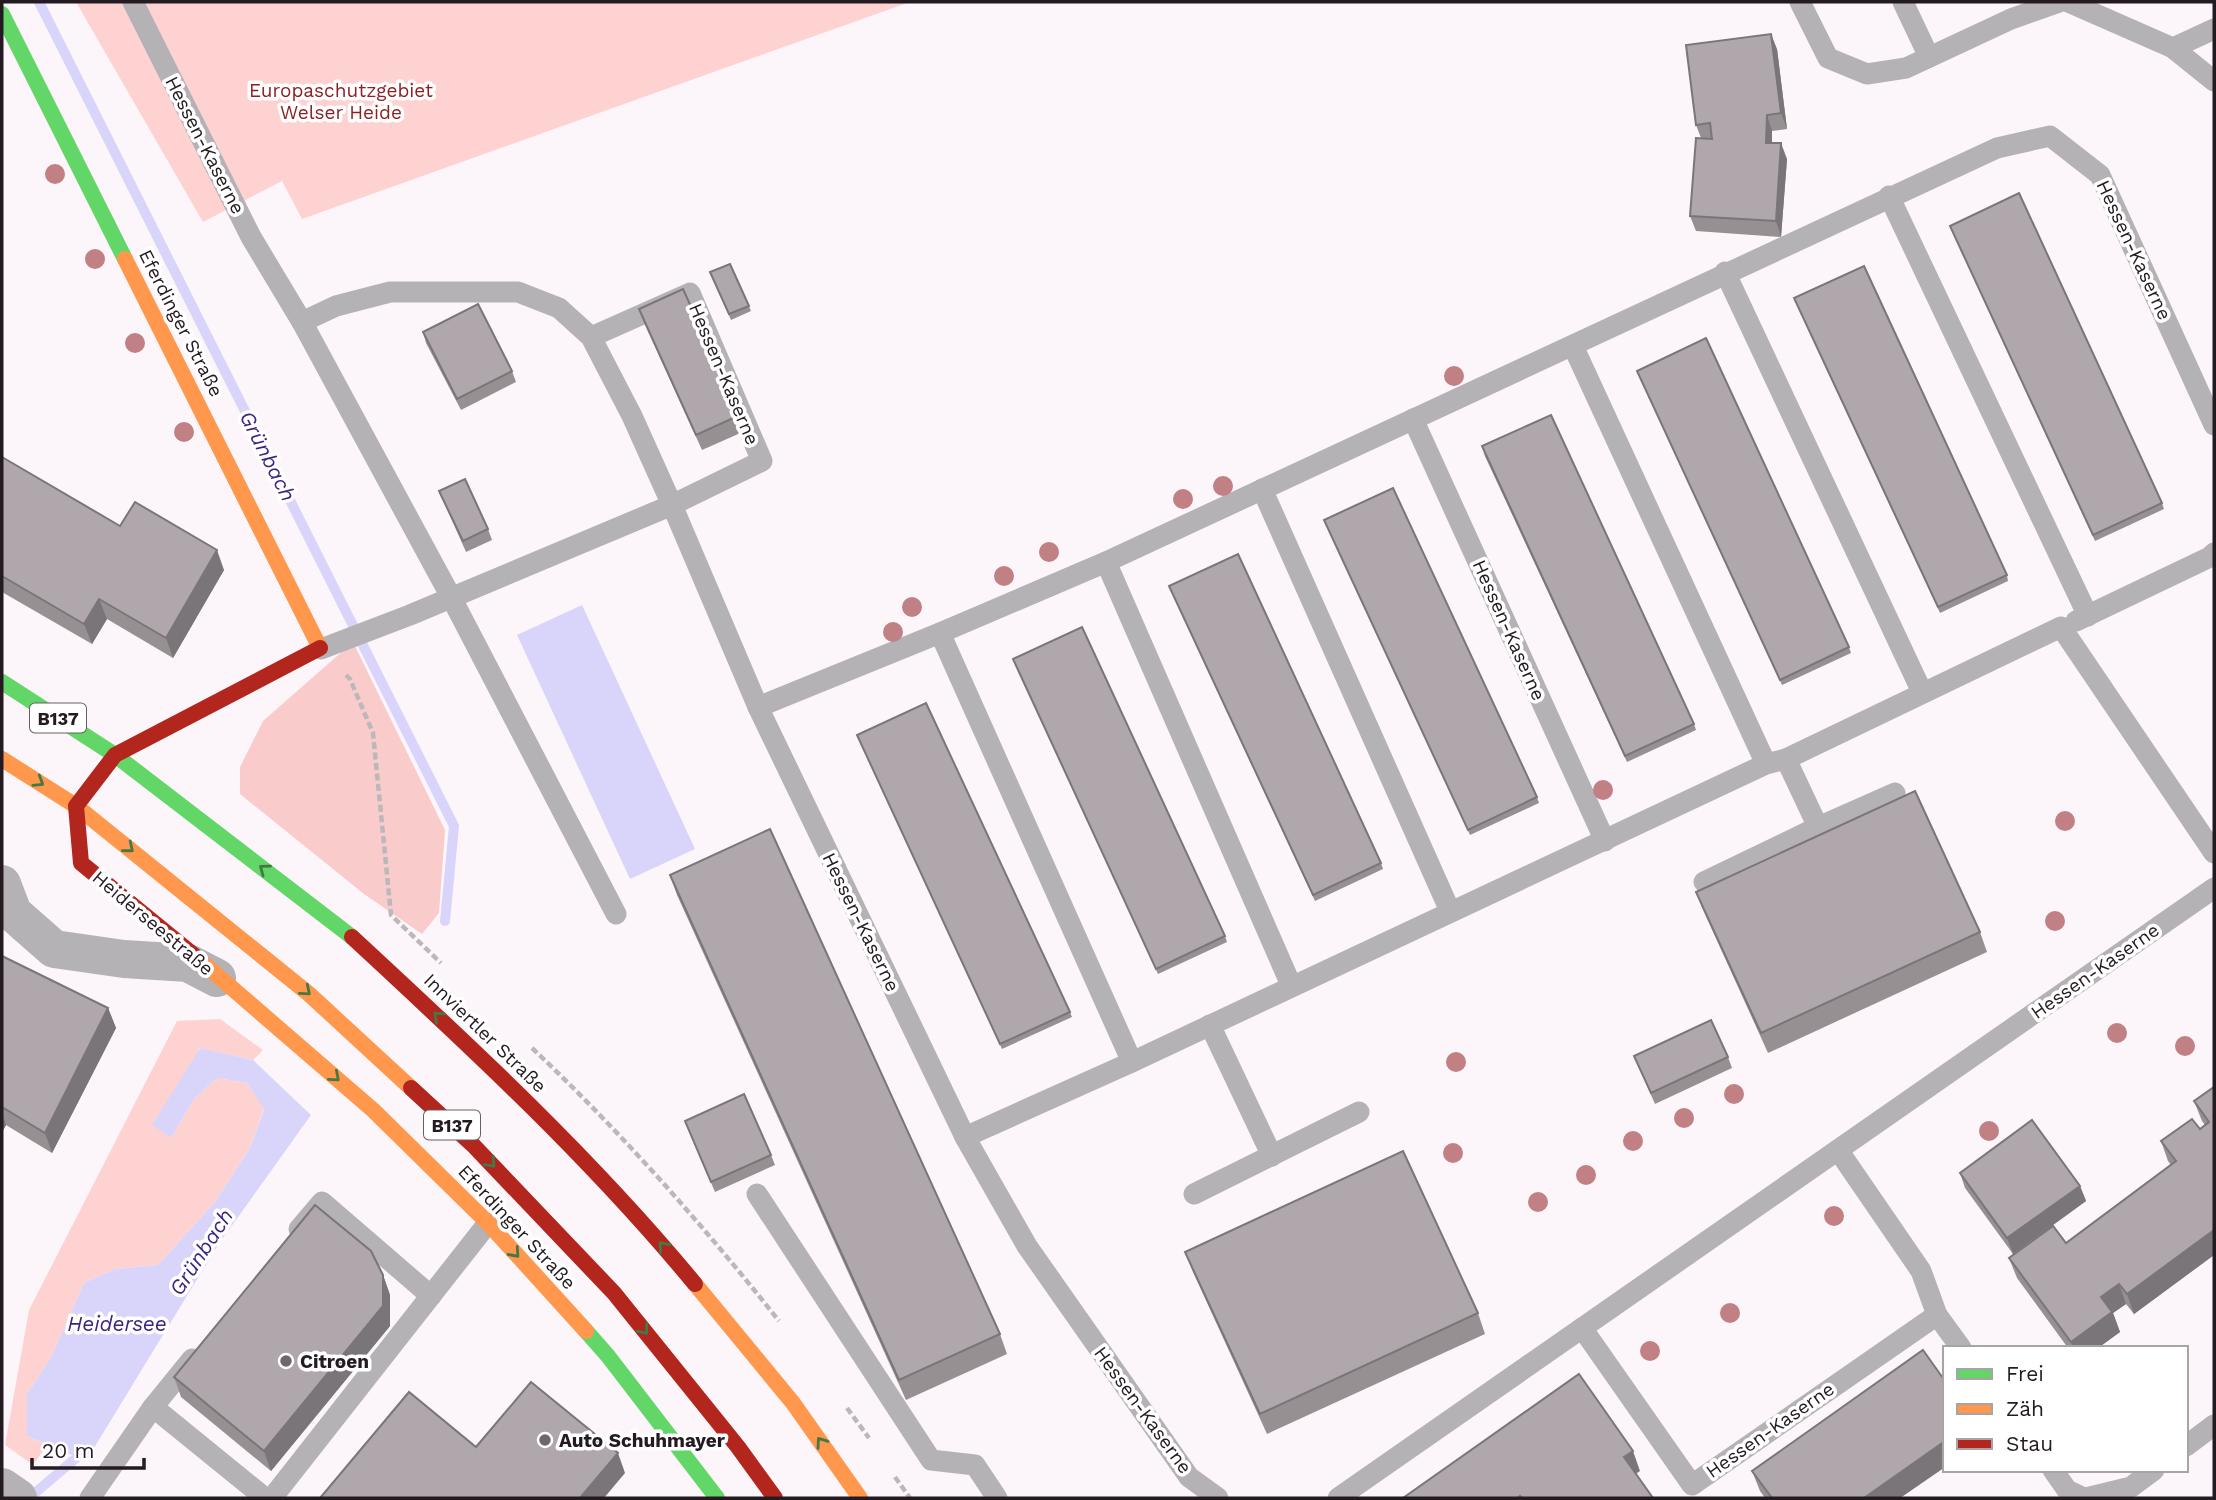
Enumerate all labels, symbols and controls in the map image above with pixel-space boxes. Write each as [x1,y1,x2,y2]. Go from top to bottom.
street label: Hessen-Kaserne [160,72,250,218]
park label: Europaschutzgebiet Welser Heide [249,79,433,124]
street label: Hessen-Kaserne [2092,176,2176,324]
street label: Eferdinger Straße [134,246,228,400]
street label: Hessen-Kaserne [684,300,764,448]
water label: Grünbach [235,407,301,505]
street label: Hessen-Kaserne [1468,556,1550,704]
road number: B137 [30,704,86,732]
one-way arrow [31,774,44,787]
one-way arrow [121,840,133,853]
street label: Hessen-Kaserne [817,849,905,995]
one-way arrow [259,865,272,878]
street label: Heiderseestraße [88,866,218,980]
street label: Hessen-Kaserne [2026,918,2164,1024]
street label: Innviertler Straße [419,969,551,1097]
one-way arrow [297,983,310,995]
one-way arrow [433,1011,446,1024]
one-way arrow [326,1069,339,1081]
road number: B137 [424,1110,480,1140]
one-way arrow [482,1155,495,1168]
street label: Eferdinger Straße [453,1160,581,1294]
water label: Grünbach [164,1204,238,1300]
one-way arrow [659,1241,671,1254]
one-way arrow [507,1245,519,1258]
water label: Heidersee [67,1311,167,1336]
one-way arrow [636,1322,648,1335]
street label: Hessen-Kaserne [1089,1342,1197,1478]
legend [1943,1346,2188,1472]
place label: Citroen [300,1350,369,1373]
marker: Citroen [278,1353,294,1369]
text: Frei [2006,1361,2044,1386]
street label: Hessen-Kaserne [1701,1377,1839,1483]
text: Zäh [2006,1396,2044,1421]
scale bar [32,1426,144,1470]
place label: Auto Schuhmayer [559,1429,726,1452]
text: Stau [2006,1431,2053,1456]
marker: Auto Schuhmayer [537,1432,553,1448]
one-way arrow [817,1437,829,1450]
text: 20 m [42,1438,94,1463]

